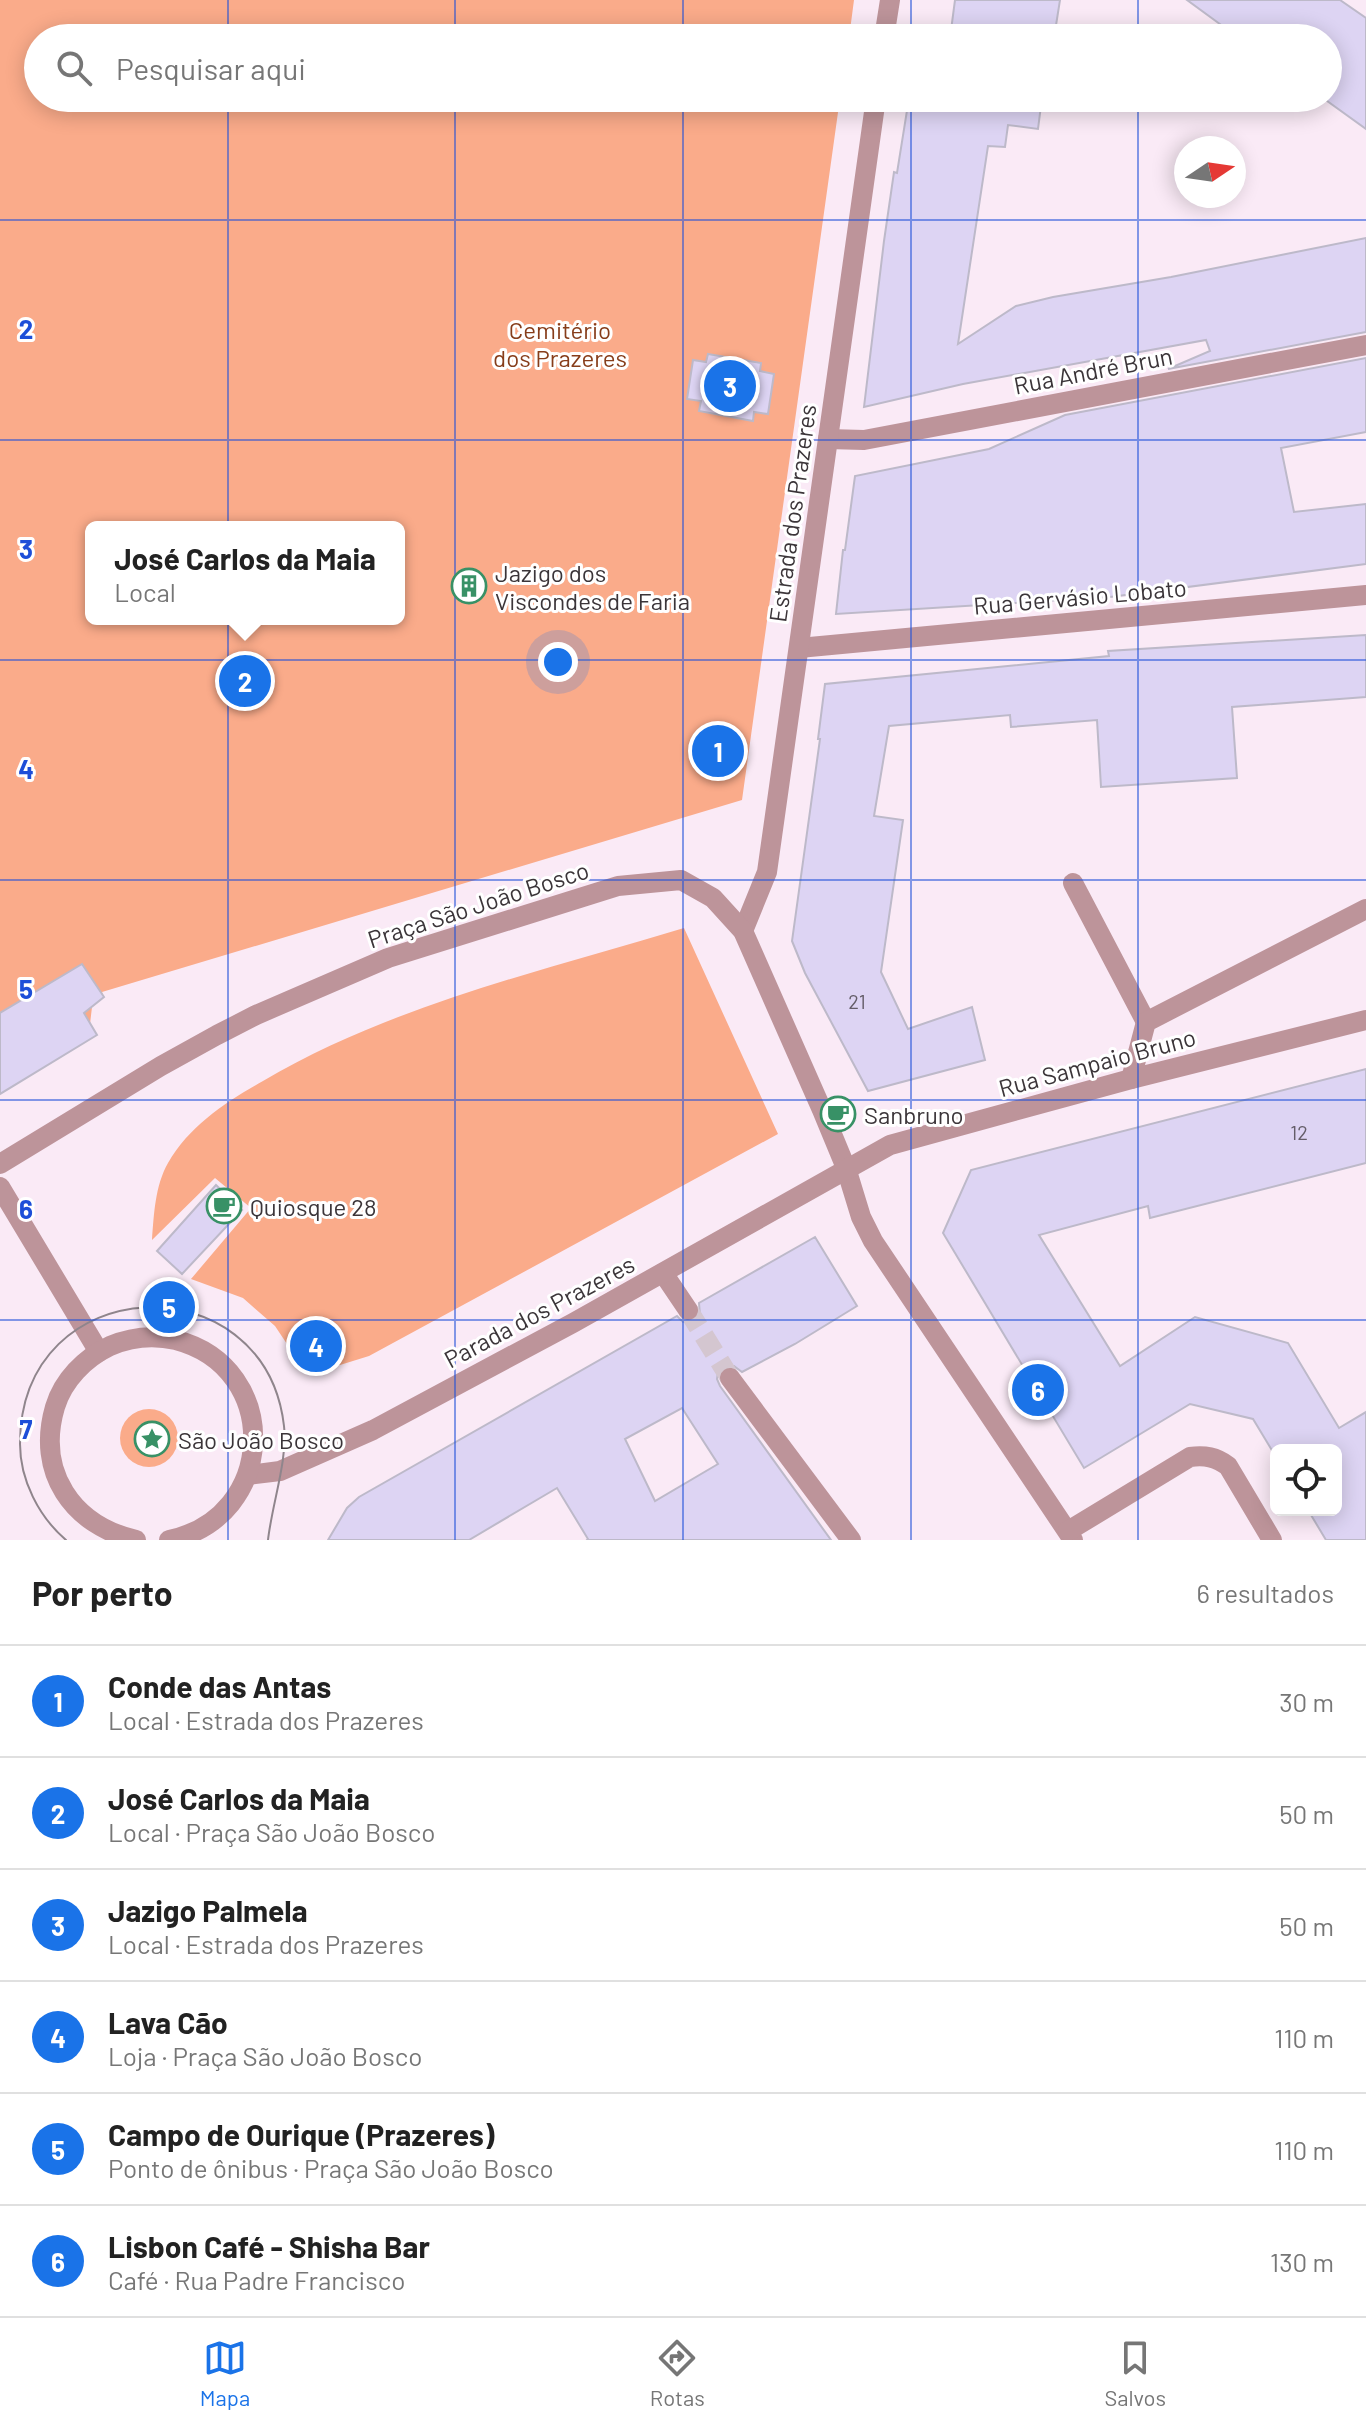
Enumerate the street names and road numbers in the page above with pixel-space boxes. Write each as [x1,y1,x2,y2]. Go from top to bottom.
street label: Rua André Brun [1011,340,1175,400]
street label: Estrada dos Prazeres [762,402,822,624]
street label: Rua Gervásio Lobato [972,572,1188,620]
street label: Praça São João Bosco [364,855,592,953]
street label: Rua Sampaio Bruno [995,1022,1199,1102]
street label: Parada dos Prazeres [439,1249,639,1373]

